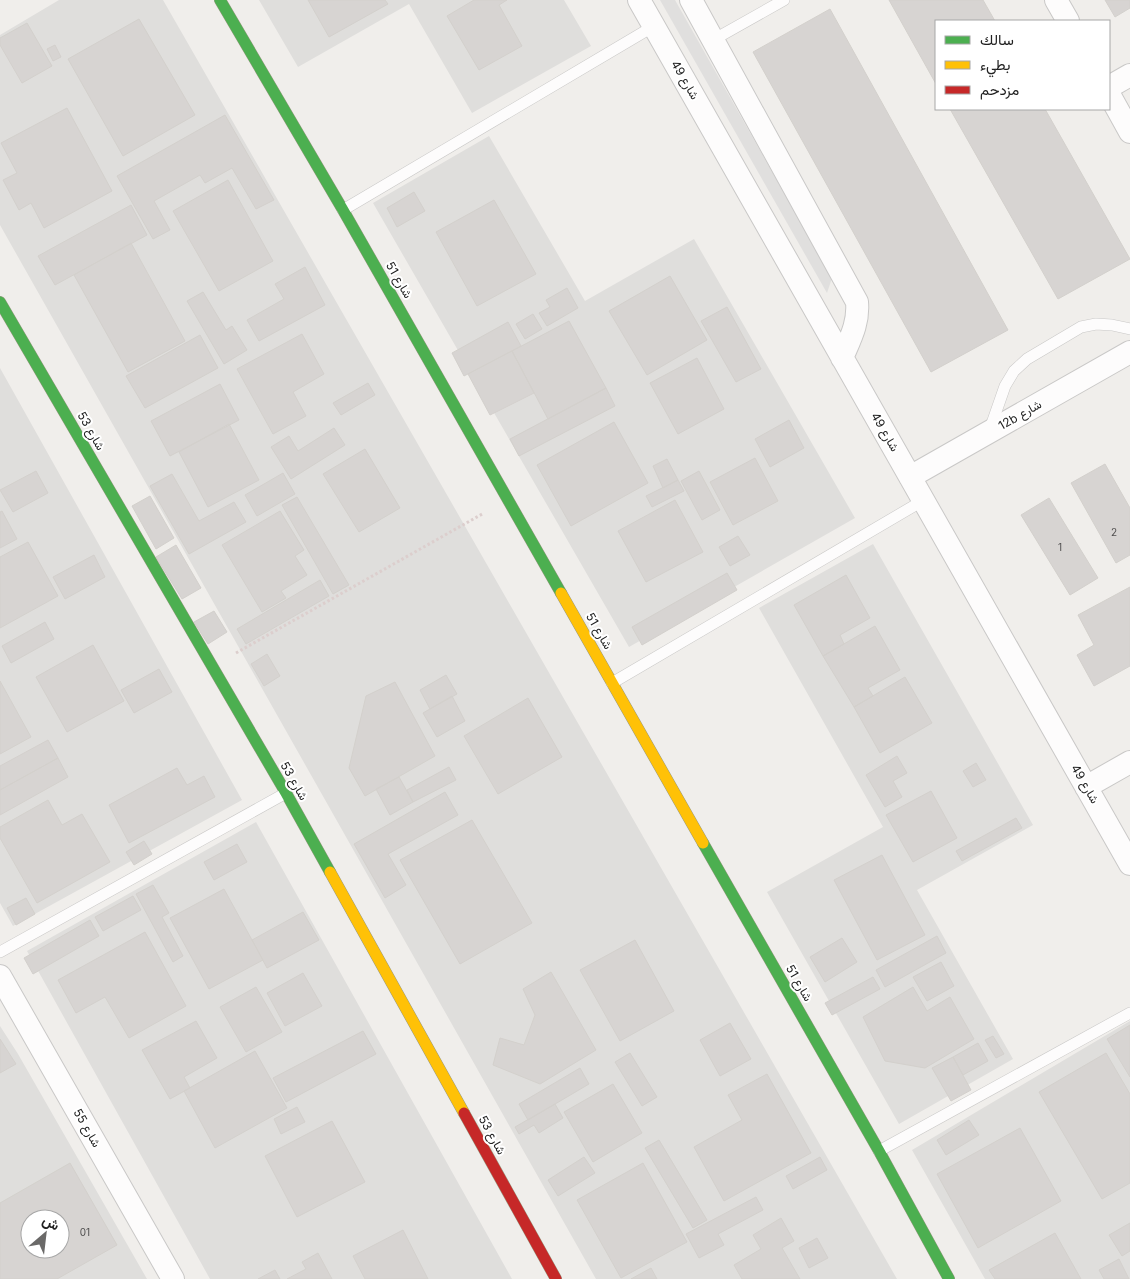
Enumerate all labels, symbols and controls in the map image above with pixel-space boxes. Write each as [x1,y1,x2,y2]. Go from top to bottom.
legend [935,20,1110,110]
text: سالك [980,30,1014,49]
text: بطيء [980,55,1010,78]
street label: شارع 49 [667,58,703,103]
text: مزدحم [980,80,1019,100]
street label: شارع 51 [381,259,416,302]
street label: 12b شارع [996,396,1045,435]
street label: شارع 53 [73,409,108,454]
street label: شارع 49 [867,410,903,455]
house number: 2 [1111,526,1117,538]
house number: 1 [1058,541,1062,553]
street label: شارع 51 [581,610,616,653]
street label: شارع 53 [276,759,311,804]
street label: شارع 49 [1067,762,1103,807]
street label: شارع 51 [781,962,816,1005]
street label: شارع 55 [69,1106,104,1151]
street label: شارع 53 [474,1113,509,1158]
north arrow [20,1209,70,1259]
text: ش [39,1211,63,1234]
house number: 01 [80,1226,90,1238]

